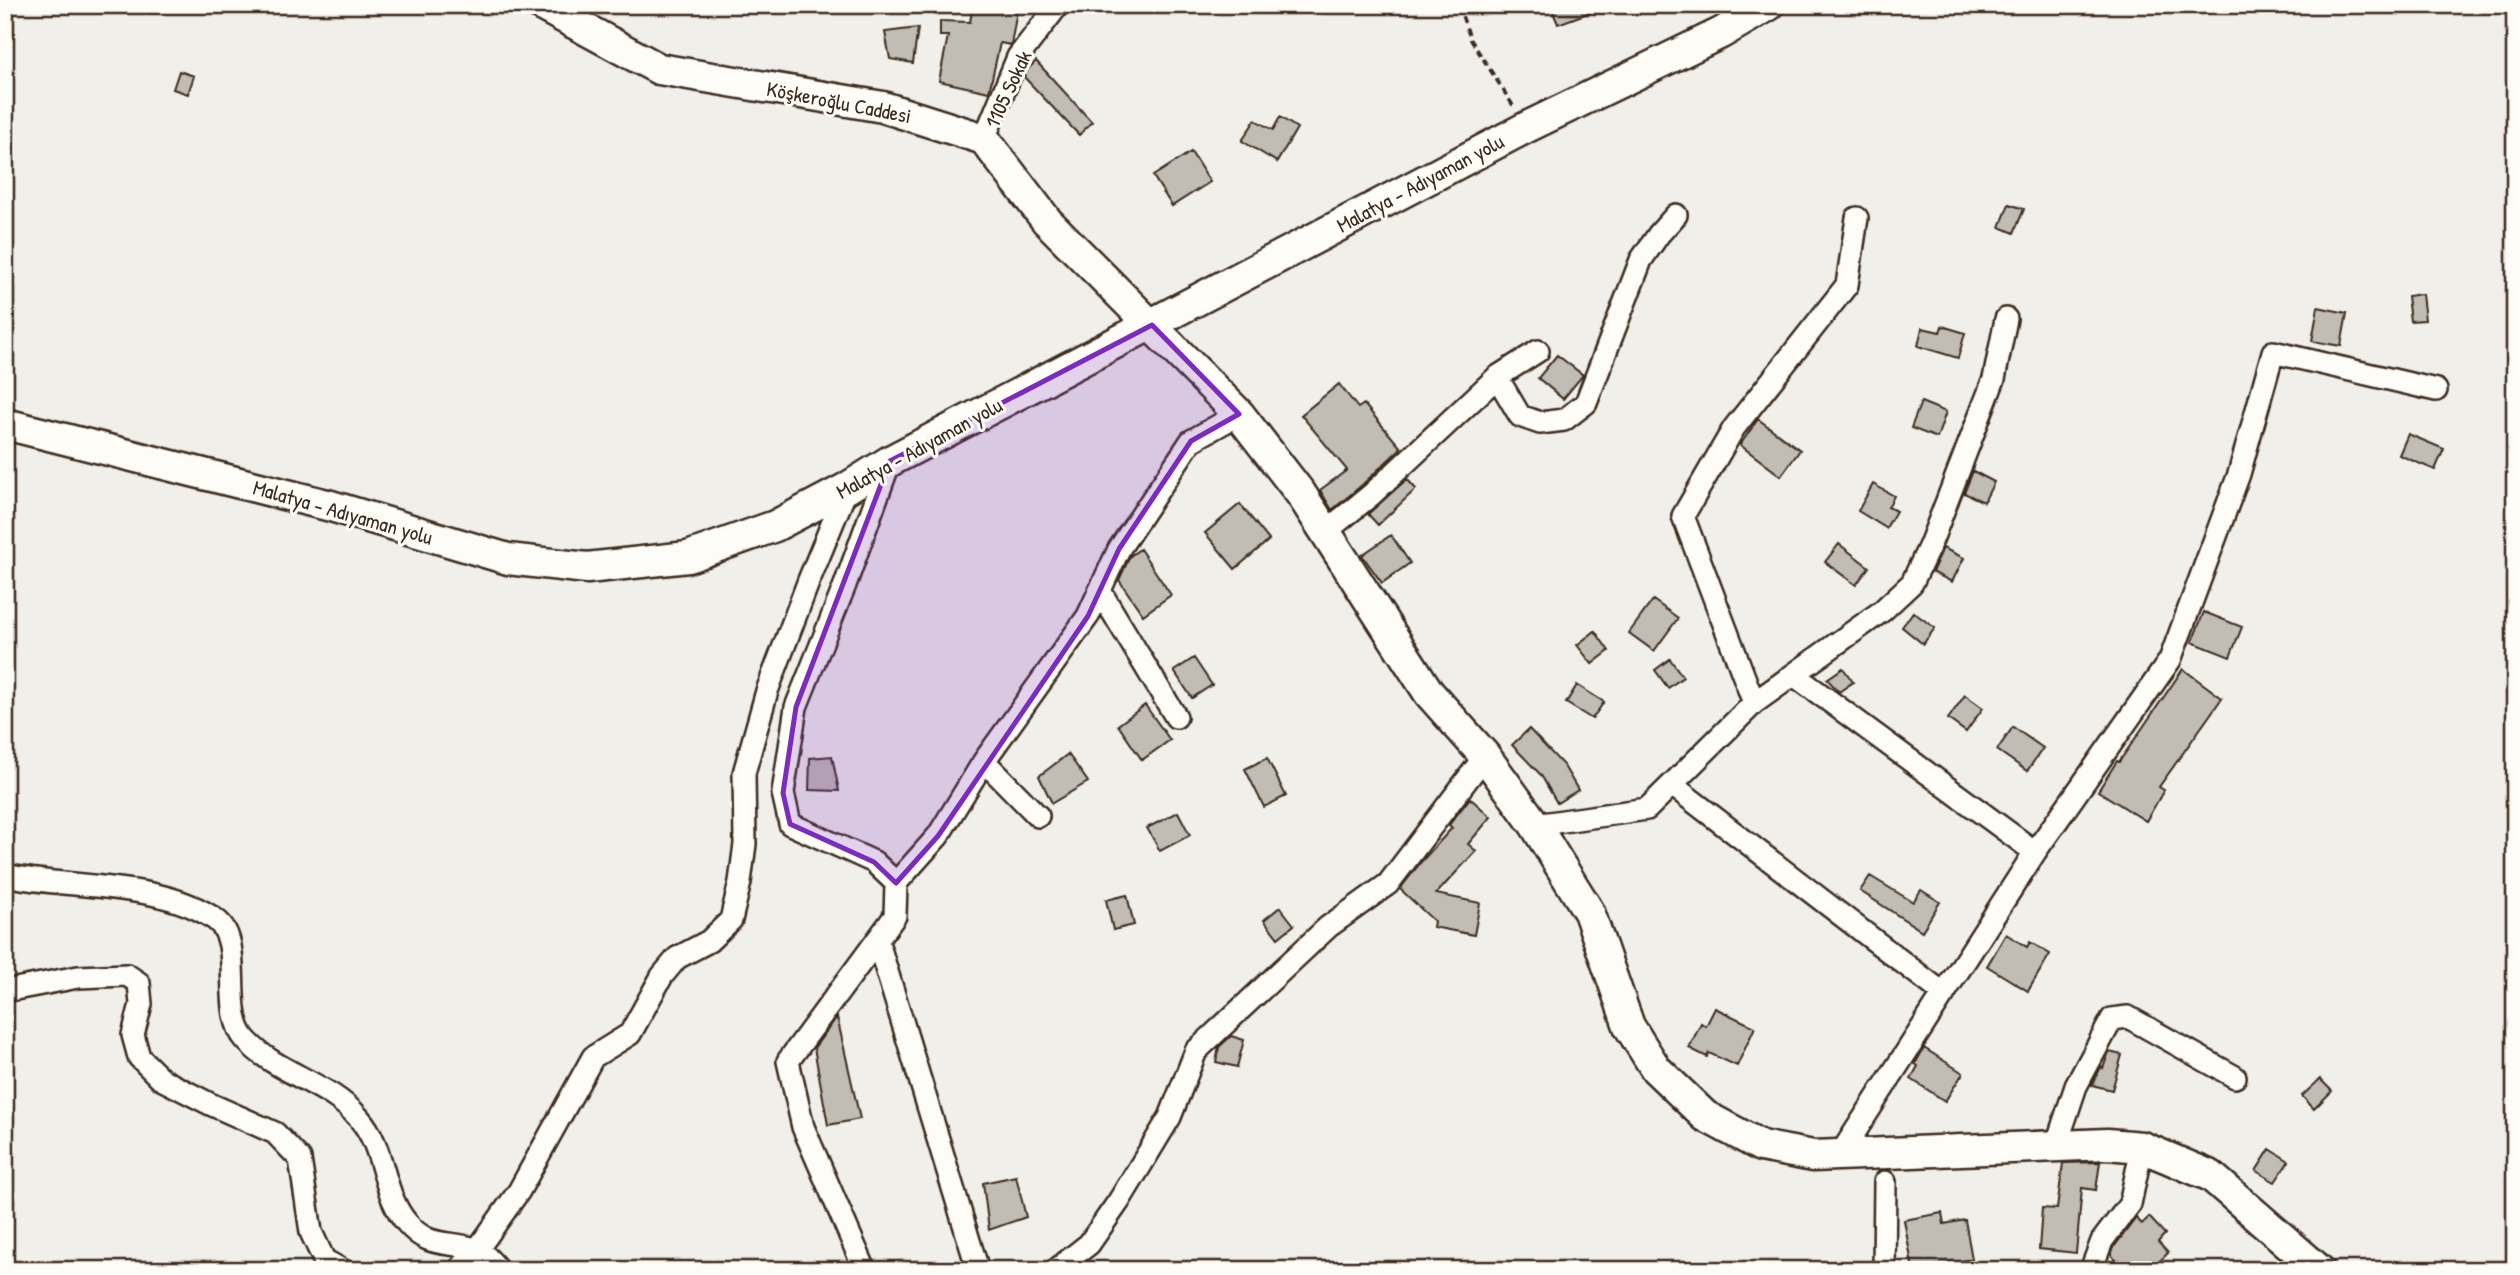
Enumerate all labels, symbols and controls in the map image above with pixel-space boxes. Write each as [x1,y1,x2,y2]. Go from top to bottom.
street label: 1105 Sokak [978,45,1039,132]
street label: Köşkeroğlu Caddesi [764,74,914,130]
street label: Malatya - Adıyaman yolu [1331,126,1509,239]
street label: Malatya - Adıyaman yolu [831,390,1008,506]
street label: Malatya - Adıyaman yolu [250,473,437,552]

